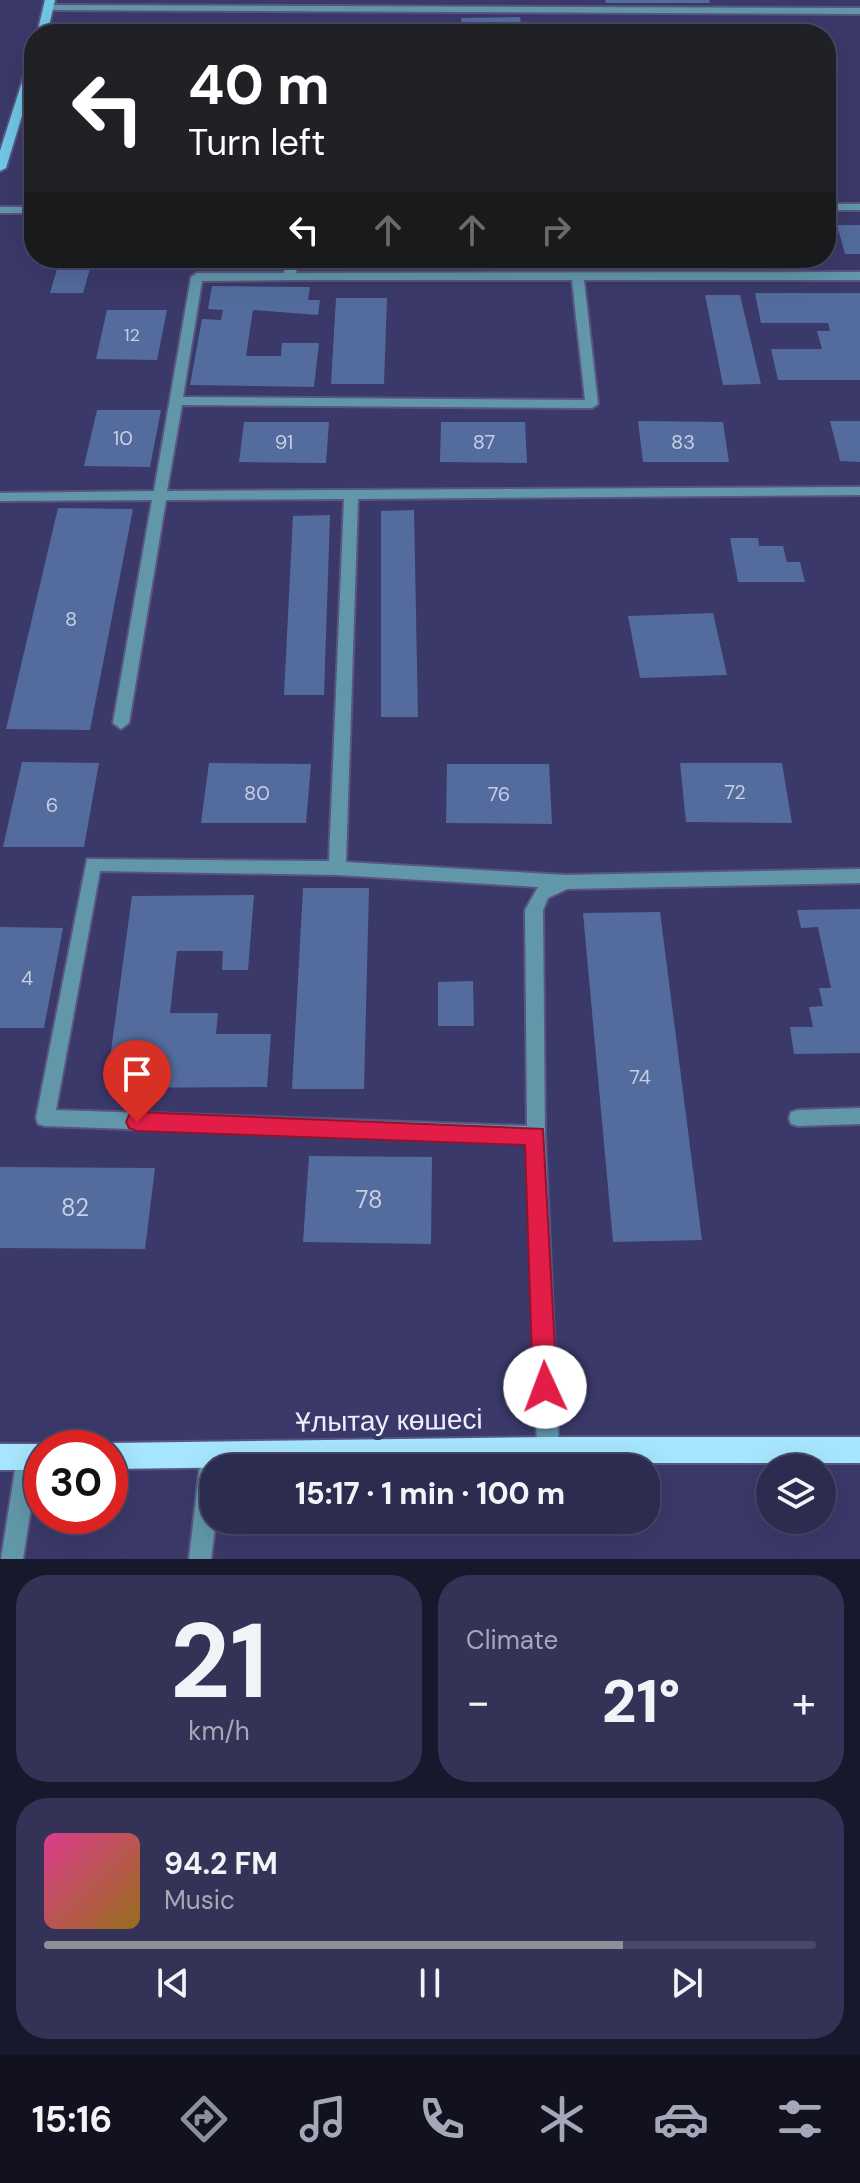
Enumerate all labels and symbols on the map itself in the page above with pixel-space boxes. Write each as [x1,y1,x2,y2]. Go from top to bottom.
house number: 12 [124,323,140,347]
house number: 10 [113,425,133,451]
house number: 91 [275,429,293,455]
house number: 87 [473,429,495,455]
house number: 83 [671,429,695,455]
house number: 8 [65,606,77,632]
house number: 72 [724,779,746,805]
house number: 80 [244,780,270,806]
house number: 76 [488,781,510,807]
house number: 6 [46,792,58,818]
house number: 4 [21,965,33,991]
pin [103,1040,171,1122]
house number: 74 [629,1064,651,1090]
house number: 78 [356,1184,383,1215]
house number: 82 [61,1192,89,1223]
position arrow [503,1345,587,1429]
street label: Ұлытау көшесі [295,1400,483,1441]
speed limit sign: 30 [24,1430,128,1534]

